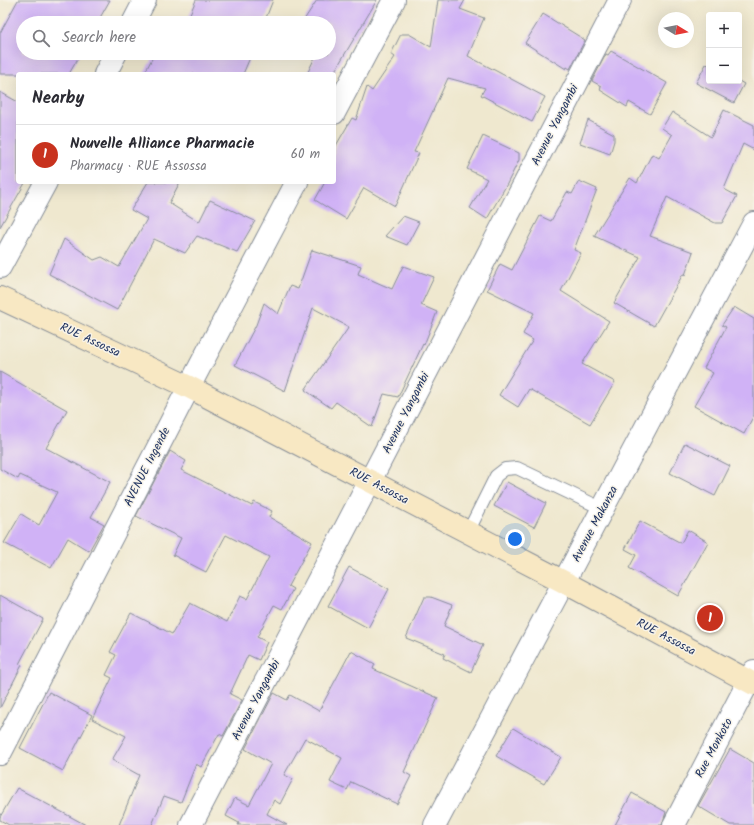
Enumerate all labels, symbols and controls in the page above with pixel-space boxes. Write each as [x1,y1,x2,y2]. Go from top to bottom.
north arrow [658,12,694,48]
map controls [706,12,742,84]
button: + [706,12,742,48]
search box [16,16,336,60]
text: Search here [62,26,136,50]
icon: search [30,27,52,49]
button: − [706,48,742,84]
street label: Avenue Yangambi [526,80,584,169]
text: Nearby [32,85,84,112]
text: Nouvelle Alliance Pharmacie [70,132,254,156]
text: 1 [43,144,47,165]
text: 60 m [291,144,320,165]
text: Pharmacy · RUE Assossa [70,156,207,177]
street label: RUE Assossa [57,318,124,362]
street label: Avenue Yangambi [377,368,435,457]
street label: AVENUE Ingende [119,423,175,510]
street label: RUE Assossa [346,462,412,510]
street label: Avenue Makanza [567,482,623,565]
your location [505,529,525,549]
pin: 1 [697,603,723,633]
street label: RUE Assossa [633,613,699,661]
street label: Avenue Yangambi [227,655,286,744]
street label: Rue Monkoto [690,715,738,781]

